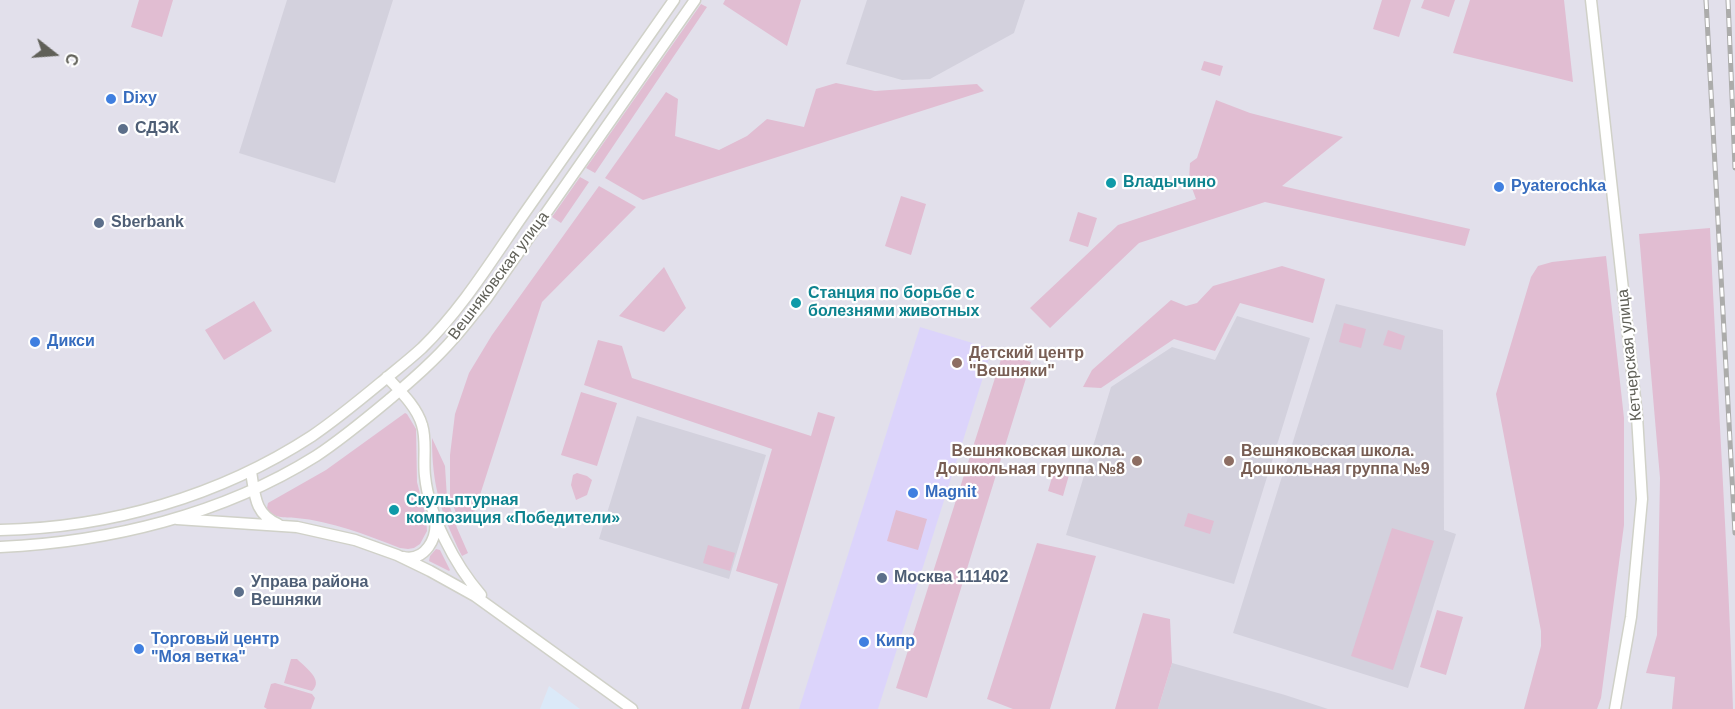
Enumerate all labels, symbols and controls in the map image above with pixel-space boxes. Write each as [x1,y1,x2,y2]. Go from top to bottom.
north arrow [24,24,84,84]
text: С [62,51,82,67]
place label: Dixy [123,89,157,109]
marker: Dixy [104,92,118,106]
place label: СДЭК [135,119,179,139]
marker: СДЭК [116,122,130,136]
place label: Владычино [1123,173,1216,193]
marker: Владычино [1104,176,1118,190]
place label: Pyaterochka [1511,177,1606,197]
marker: Pyaterochka [1492,180,1506,194]
street label: Вешняковская улица [444,208,554,344]
place label: Sberbank [111,213,184,233]
marker: Sberbank [92,216,106,230]
place label: Станция по борьбе с болезнями животных [808,284,979,322]
street label: Кетчерская улица [1614,288,1646,422]
marker: Станция по борьбе с болезнями животных [789,296,803,310]
place label: Дикси [47,332,95,352]
marker: Дикси [28,335,42,349]
place label: Детский центр "Вешняки" [969,344,1084,382]
marker: Детский центр "Вешняки" [950,356,964,370]
place label: Вешняковская школа. Дошкольная группа №8 [936,442,1125,480]
place label: Вешняковская школа. Дошкольная группа №9 [1241,442,1430,480]
marker: Вешняковская школа. Дошкольная группа №8 [1130,454,1144,468]
marker: Вешняковская школа. Дошкольная группа №9 [1222,454,1236,468]
place label: Magnit [925,483,977,503]
marker: Magnit [906,486,920,500]
place label: Скульптурная композиция «Победители» [406,491,620,529]
marker: Скульптурная композиция «Победители» [387,503,401,517]
place label: Москва 111402 [894,568,1008,588]
marker: Москва 111402 [875,571,889,585]
place label: Управа района Вешняки [251,573,368,611]
marker: Управа района Вешняки [232,585,246,599]
place label: Торговый центр "Моя ветка" [151,630,279,668]
place label: Кипр [876,632,915,652]
marker: Кипр [857,635,871,649]
marker: Торговый центр "Моя ветка" [132,642,146,656]

